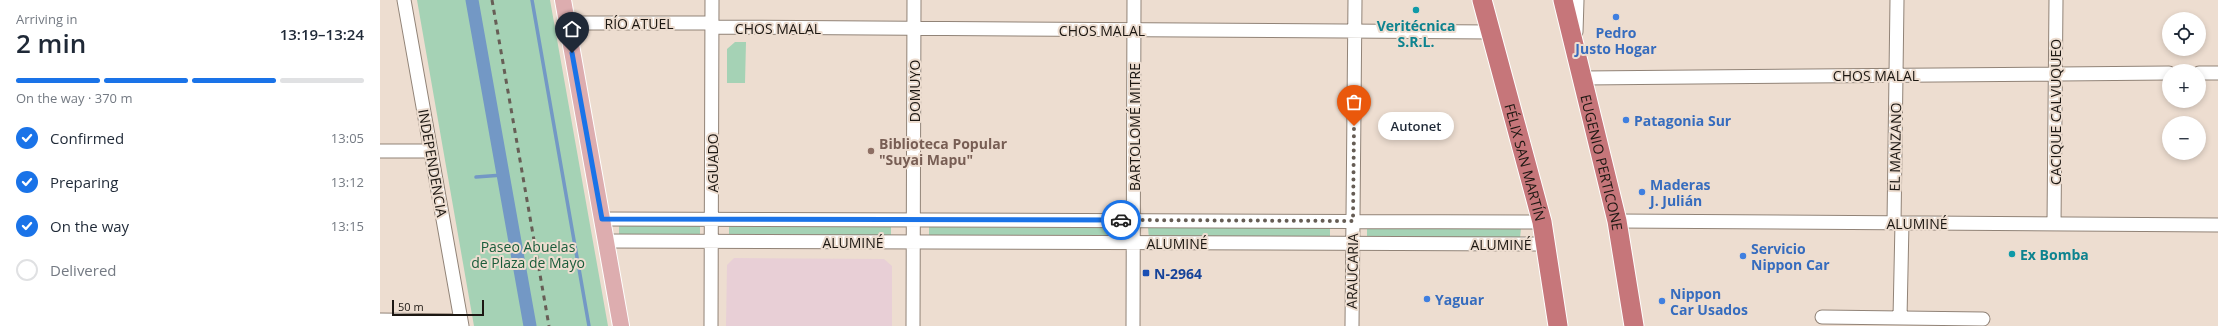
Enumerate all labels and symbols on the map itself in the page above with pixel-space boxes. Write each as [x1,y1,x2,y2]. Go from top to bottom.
marker: Veritécnica S.R.L. [1411,5,1421,15]
pin [555,12,589,53]
marker: Pedro Justo Hogar [1611,12,1621,22]
street label: RÍO ATUEL [605,14,673,33]
place label: Veritécnica S.R.L. [1377,16,1455,51]
street label: CHOS MALAL [735,19,821,38]
street label: CHOS MALAL [1059,21,1145,40]
place label: Pedro Justo Hogar [1573,23,1657,58]
street label: CACIQUE CALVUQUEO [2046,39,2065,185]
street label: DOMUYO [905,60,924,122]
street label: BARTOLOMÉ MITRE [1125,63,1144,191]
street label: CHOS MALAL [1833,66,1919,85]
pin [1337,85,1371,126]
street label: EUGENIO PERTICONE [1577,92,1628,232]
street label: FÉLIX SAN MARTÍN [1501,101,1551,223]
street label: EL MANZANO [1885,102,1905,192]
street label: INDEPENDENCIA [414,108,452,219]
place label: Patagonia Sur [1634,111,1732,130]
callout: Autonet [1378,112,1454,140]
marker: Patagonia Sur [1621,115,1631,125]
street label: AGUADO [703,133,722,193]
place label: Biblioteca Popular "Suyai Mapu" [879,134,1008,169]
marker: Biblioteca Popular "Suyai Mapu" [866,146,876,156]
place label: Maderas J. Julián [1648,175,1711,210]
marker: Maderas J. Julián [1637,187,1647,197]
courier [1101,200,1141,240]
street label: ALUMINÉ [1886,214,1948,233]
street label: ALUMINÉ [822,233,884,252]
street label: ARAUCARIA [1342,233,1362,309]
street label: ALUMINÉ [1146,234,1208,253]
street label: ALUMINÉ [1470,235,1532,254]
park label: Paseo Abuelas de Plaza de Mayo [471,237,585,272]
place label: Servicio Nippon Car [1751,239,1830,274]
place label: Ex Bomba [2020,245,2089,264]
marker: Ex Bomba [2007,249,2017,259]
marker: Servicio Nippon Car [1738,251,1748,261]
place label: N-2964 [1154,264,1202,283]
marker: N-2964 [1141,268,1151,278]
place label: Nippon Car Usados [1670,284,1748,319]
place label: Yaguar [1435,290,1485,309]
marker: Yaguar [1422,294,1432,304]
marker: Nippon Car Usados [1657,296,1667,306]
scale bar [392,298,484,317]

